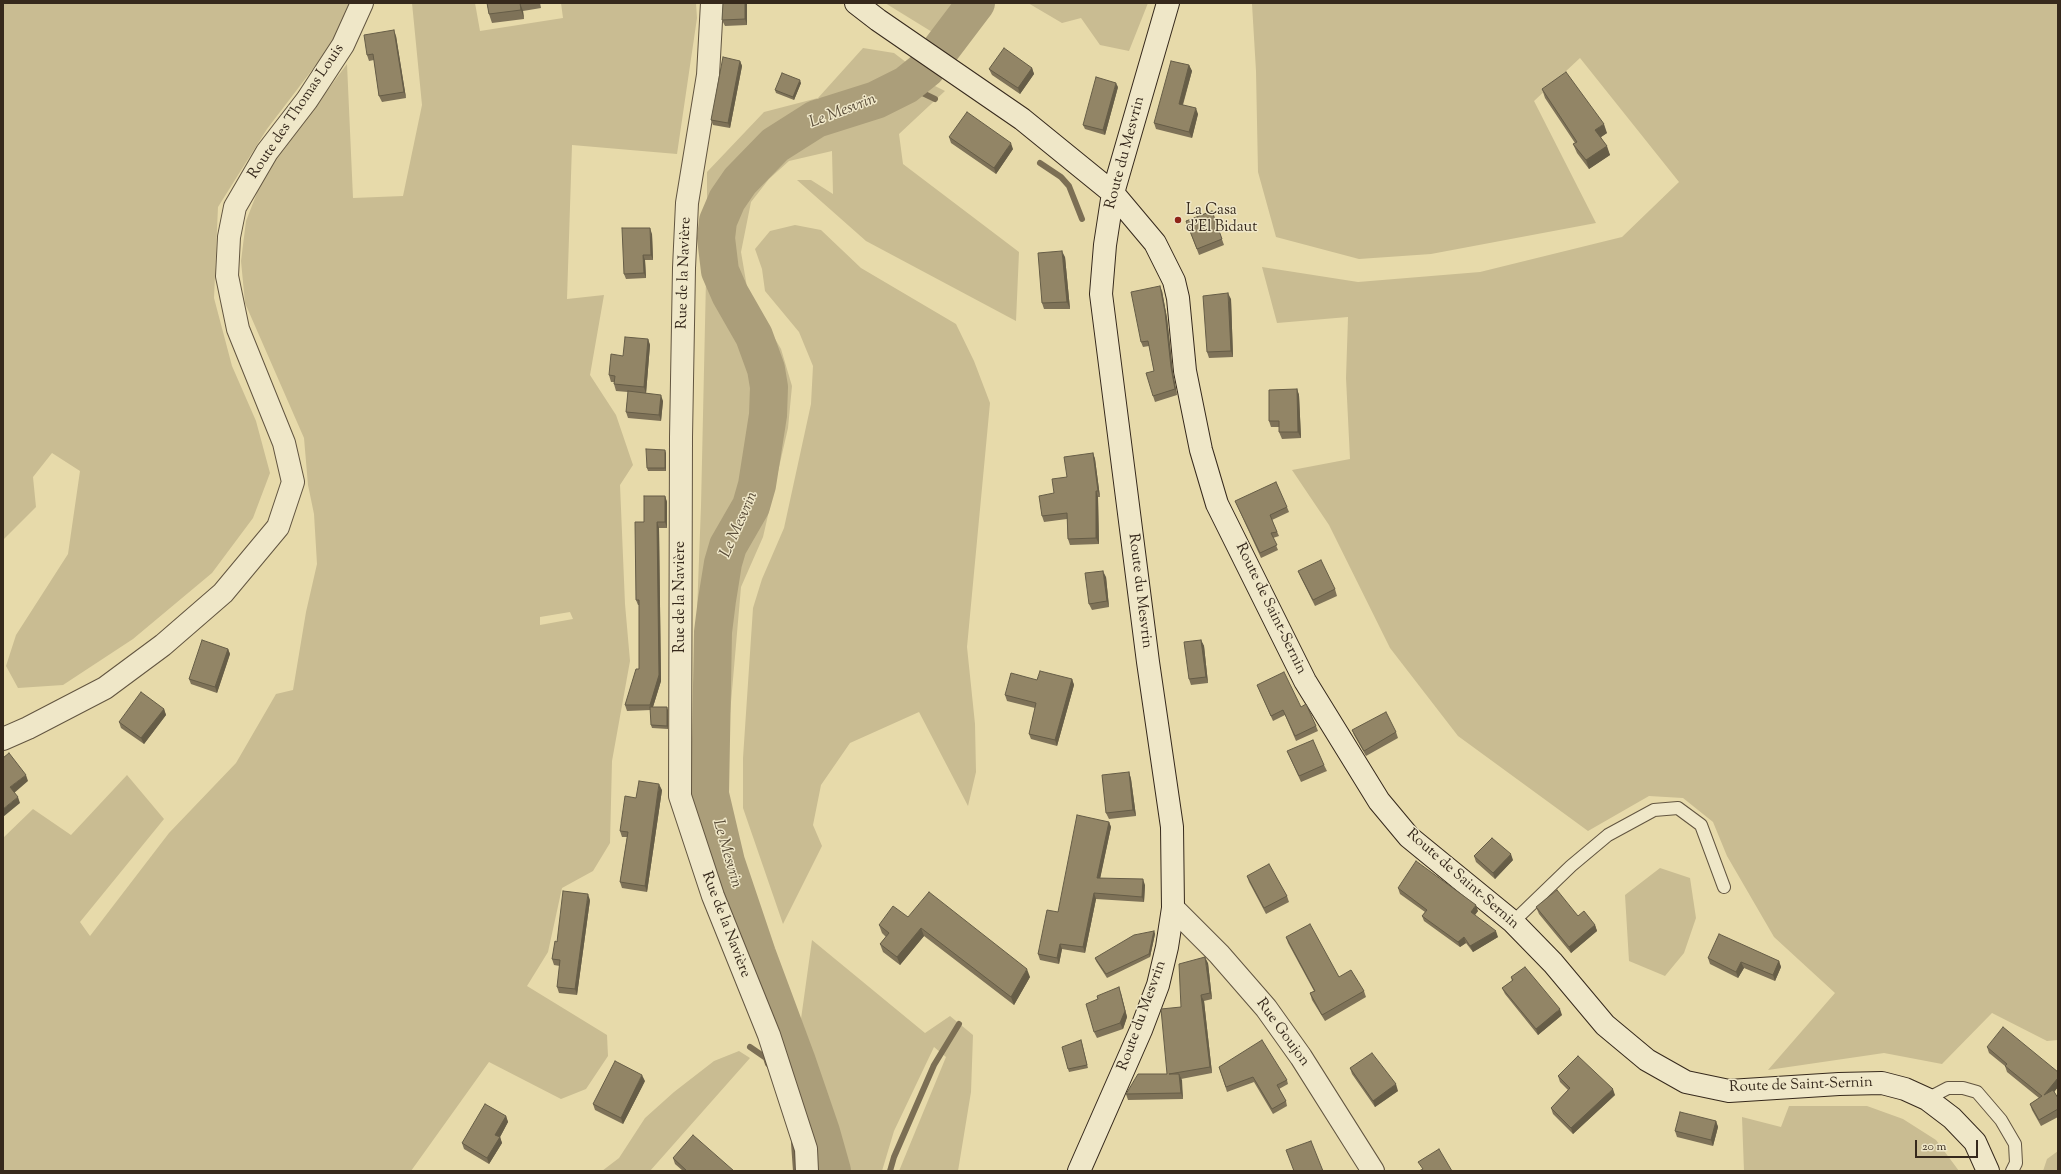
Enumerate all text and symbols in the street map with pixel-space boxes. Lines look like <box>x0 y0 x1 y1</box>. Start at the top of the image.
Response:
street label: Route des Thomas Louis <box>245 41 349 183</box>
water label: Le Mesvrin <box>807 90 879 134</box>
street label: Route du Mesvrin <box>1102 95 1150 211</box>
place label: La Casa d’El Bidaut <box>1186 202 1257 237</box>
marker: La Casa d’El Bidaut <box>1173 215 1183 225</box>
street label: Rue de la Navière <box>674 217 696 329</box>
water label: Le Mesvrin <box>717 489 763 561</box>
street label: Route du Mesvrin <box>1123 532 1155 650</box>
street label: Rue de la Navière <box>672 541 690 653</box>
street label: Route de Saint-Sernin <box>1230 541 1310 677</box>
water label: Le Mesvrin <box>707 818 745 890</box>
street label: Route de Saint-Sernin <box>1402 826 1522 934</box>
street label: Rue de la Navière <box>696 869 754 981</box>
street label: Route du Mesvrin <box>1115 959 1171 1073</box>
street label: Rue Goujon <box>1251 996 1313 1070</box>
street label: Route de Saint-Sernin <box>1729 1074 1873 1098</box>
scale bar <box>1917 1132 1980 1158</box>
text: 20 m <box>1922 1138 1946 1156</box>

